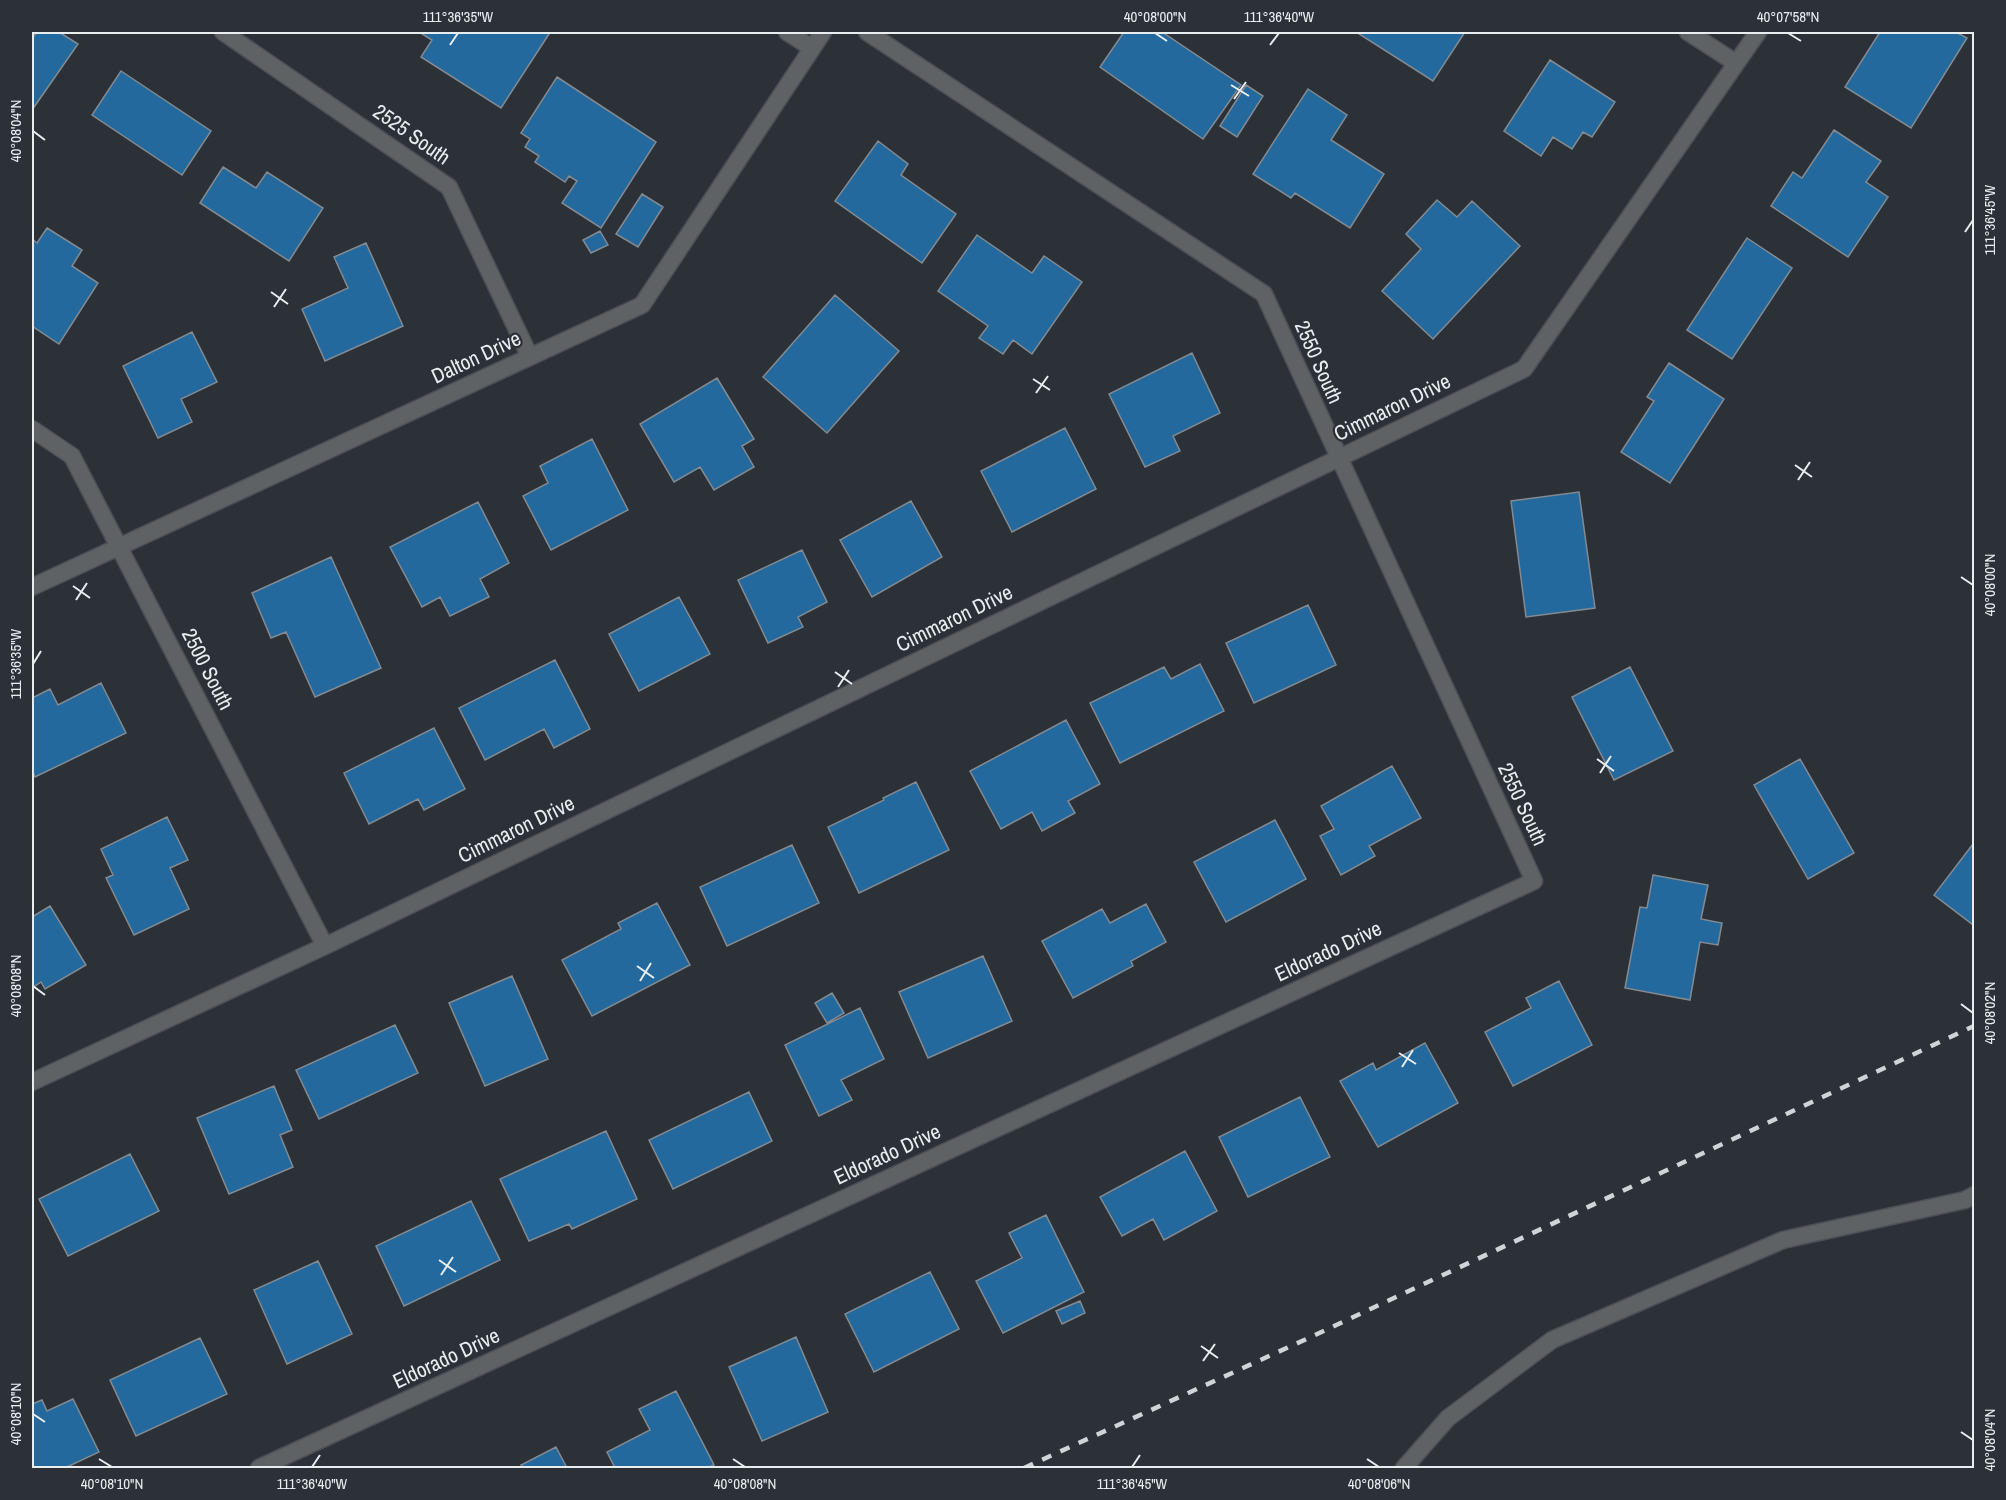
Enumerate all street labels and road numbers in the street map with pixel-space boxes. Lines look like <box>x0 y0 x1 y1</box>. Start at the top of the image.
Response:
street label: 2525 South <box>368 97 456 171</box>
street label: 2550 South <box>1288 316 1350 408</box>
street label: Dalton Drive <box>427 324 525 390</box>
street label: Cimmaron Drive <box>1329 366 1455 448</box>
street label: Cimmaron Drive <box>891 577 1017 659</box>
street label: 2500 South <box>175 623 241 715</box>
street label: 2550 South <box>1491 758 1555 850</box>
street label: Cimmaron Drive <box>453 788 579 870</box>
street label: Eldorado Drive <box>1270 914 1386 988</box>
street label: Eldorado Drive <box>829 1117 945 1191</box>
street label: Eldorado Drive <box>388 1321 504 1395</box>

